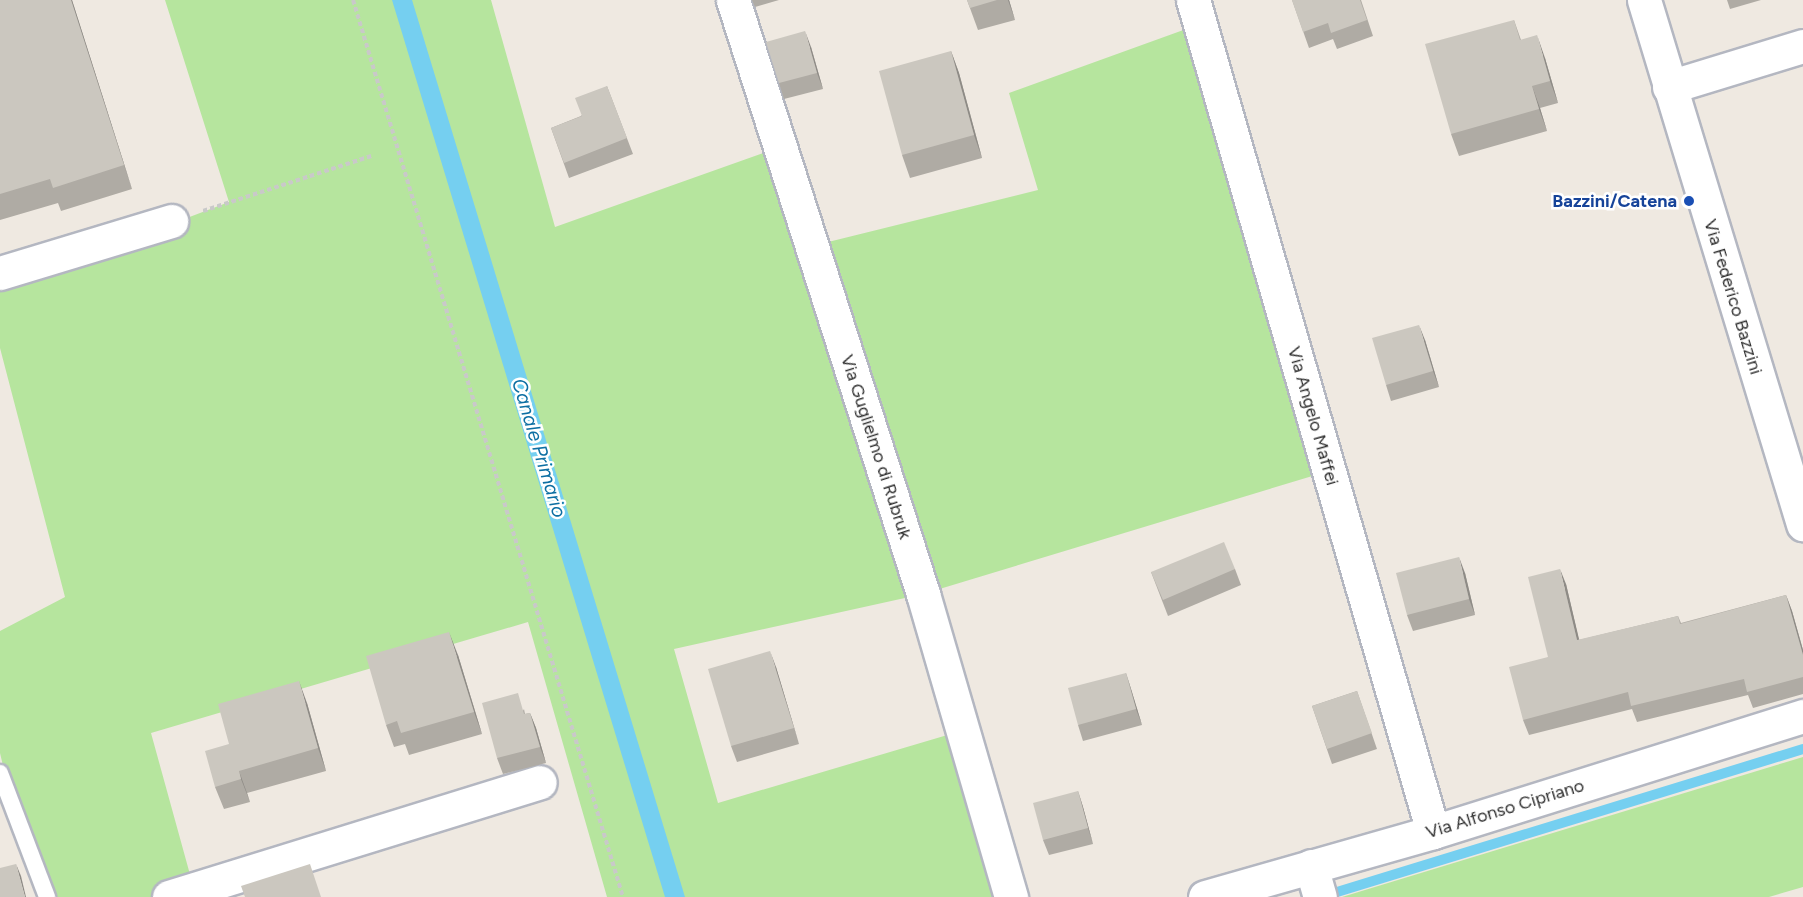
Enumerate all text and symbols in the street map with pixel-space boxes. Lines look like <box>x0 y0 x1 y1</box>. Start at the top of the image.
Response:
place label: Bazzini/Catena <box>1552 190 1677 212</box>
marker: Bazzini/Catena <box>1682 194 1696 208</box>
street label: Via Federico Bazzini <box>1699 217 1767 377</box>
street label: Via Angelo Maffei <box>1283 344 1343 488</box>
street label: Via Guglielmo di Rubruk <box>836 352 916 542</box>
water label: Canale Primario <box>506 376 572 520</box>
street label: Via Alfonso Cipriano <box>1423 775 1587 843</box>

